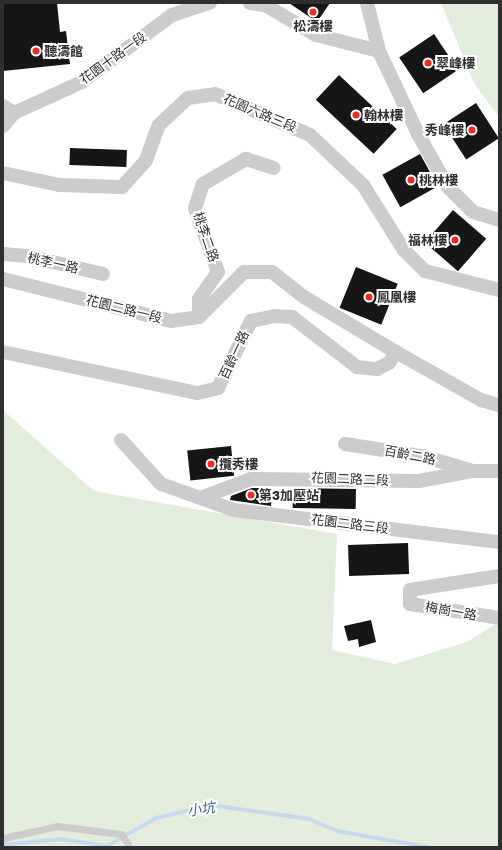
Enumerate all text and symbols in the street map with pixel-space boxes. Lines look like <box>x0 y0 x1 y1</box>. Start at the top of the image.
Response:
marker: 松濤樓 <box>308 7 318 17</box>
place label: 松濤樓 <box>294 18 332 34</box>
street label: 花園十路一段 <box>77 29 149 87</box>
place label: 聽濤館 <box>44 43 83 59</box>
marker: 聽濤館 <box>31 46 41 56</box>
place label: 翠峰樓 <box>436 55 475 71</box>
marker: 翠峰樓 <box>423 58 433 68</box>
street label: 花園六路三段 <box>221 91 299 135</box>
place label: 翰林樓 <box>364 107 403 123</box>
marker: 翰林樓 <box>351 110 361 120</box>
place label: 秀峰樓 <box>425 122 464 138</box>
marker: 秀峰樓 <box>467 125 477 135</box>
place label: 桃林樓 <box>419 172 458 188</box>
marker: 桃林樓 <box>406 175 416 185</box>
street label: 桃李二路 <box>190 210 222 264</box>
place label: 福林樓 <box>408 232 447 248</box>
marker: 福林樓 <box>450 235 460 245</box>
street label: 桃李一路 <box>26 250 80 276</box>
place label: 鳳凰樓 <box>377 289 416 305</box>
street label: 花園二路一段 <box>84 292 164 326</box>
marker: 鳳凰樓 <box>364 292 374 302</box>
street label: 百齡一路 <box>216 328 252 382</box>
street label: 百齡二路 <box>383 442 437 468</box>
place label: 攬秀樓 <box>219 456 258 472</box>
marker: 攬秀樓 <box>206 459 216 469</box>
street label: 花園二路二段 <box>311 470 389 488</box>
place label: 第3加壓站 <box>259 487 319 503</box>
marker: 第3加壓站 <box>246 490 256 500</box>
street label: 花園二路三段 <box>310 512 390 536</box>
street label: 梅崗一路 <box>424 599 478 623</box>
water label: 小坑 <box>186 799 216 819</box>

